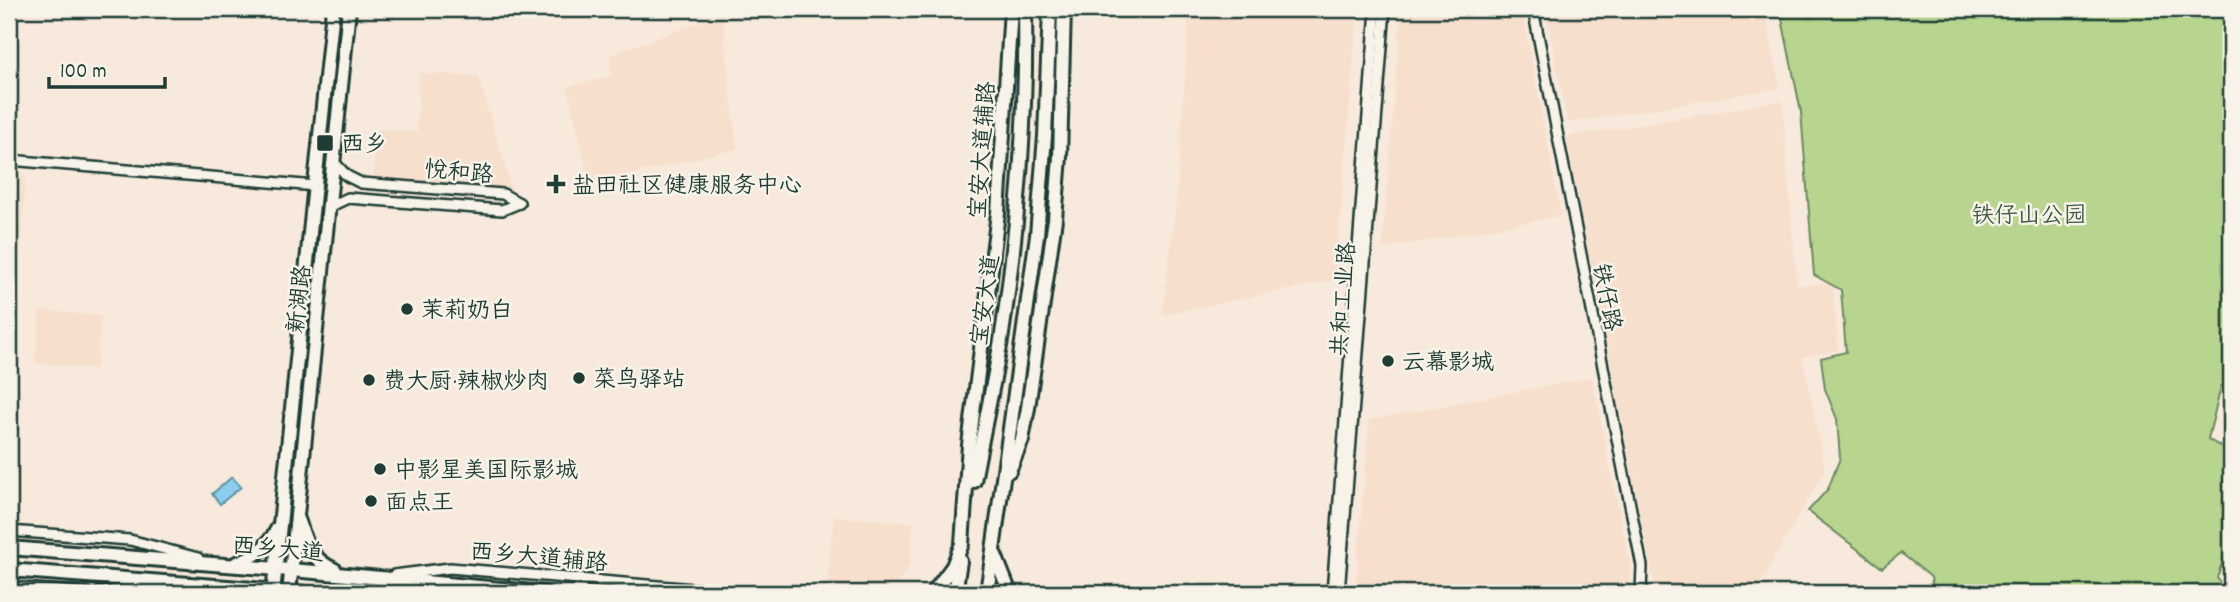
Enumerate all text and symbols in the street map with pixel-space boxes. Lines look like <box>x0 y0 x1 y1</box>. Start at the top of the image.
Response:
scale bar <box>49 46 164 90</box>
text: 100 m <box>60 58 107 88</box>
street label: 宝安大道辅路 <box>963 80 1006 220</box>
place label: 西乡 <box>341 130 387 163</box>
marker: 西乡 <box>315 133 335 153</box>
street label: 悦和路 <box>423 155 495 194</box>
place label: 盐田社区健康服务中心 <box>572 171 802 204</box>
marker: 盐田社区健康服务中心 <box>546 174 566 194</box>
park label: 铁仔山公园 <box>1972 201 2087 234</box>
street label: 共和工业路 <box>1325 241 1366 358</box>
street label: 宝安大道 <box>965 253 1010 348</box>
street label: 铁仔路 <box>1582 261 1627 335</box>
street label: 新湖路 <box>281 263 321 335</box>
place label: 茉莉奶白 <box>421 296 513 329</box>
marker: 茉莉奶白 <box>399 301 415 317</box>
place label: 云幕影城 <box>1402 348 1494 381</box>
marker: 云幕影城 <box>1380 353 1396 369</box>
place label: 菜鸟驿站 <box>593 365 685 398</box>
place label: 费大厨·辣椒炒肉 <box>383 367 549 400</box>
marker: 菜鸟驿站 <box>571 370 587 386</box>
marker: 费大厨·辣椒炒肉 <box>361 372 377 388</box>
place label: 中影星美国际影城 <box>394 456 578 489</box>
marker: 中影星美国际影城 <box>372 461 388 477</box>
place label: 面点王 <box>385 488 454 521</box>
marker: 面点王 <box>363 493 379 509</box>
street label: 西乡大道 <box>230 531 325 572</box>
street label: 西乡大道辅路 <box>469 537 609 582</box>

